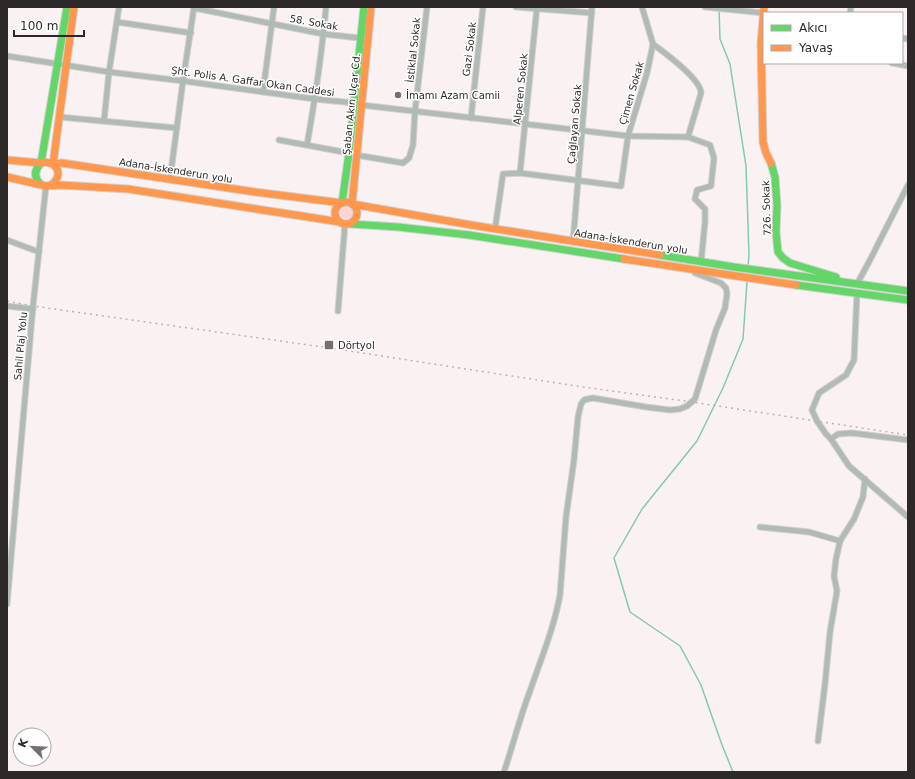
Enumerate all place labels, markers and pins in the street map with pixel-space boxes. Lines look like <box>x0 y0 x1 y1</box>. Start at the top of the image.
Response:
place label: İmamı Azam Camii <box>406 89 500 101</box>
marker: İmamı Azam Camii <box>393 90 403 100</box>
marker: Dörtyol <box>323 339 335 351</box>
place label: Dörtyol <box>338 340 375 351</box>

